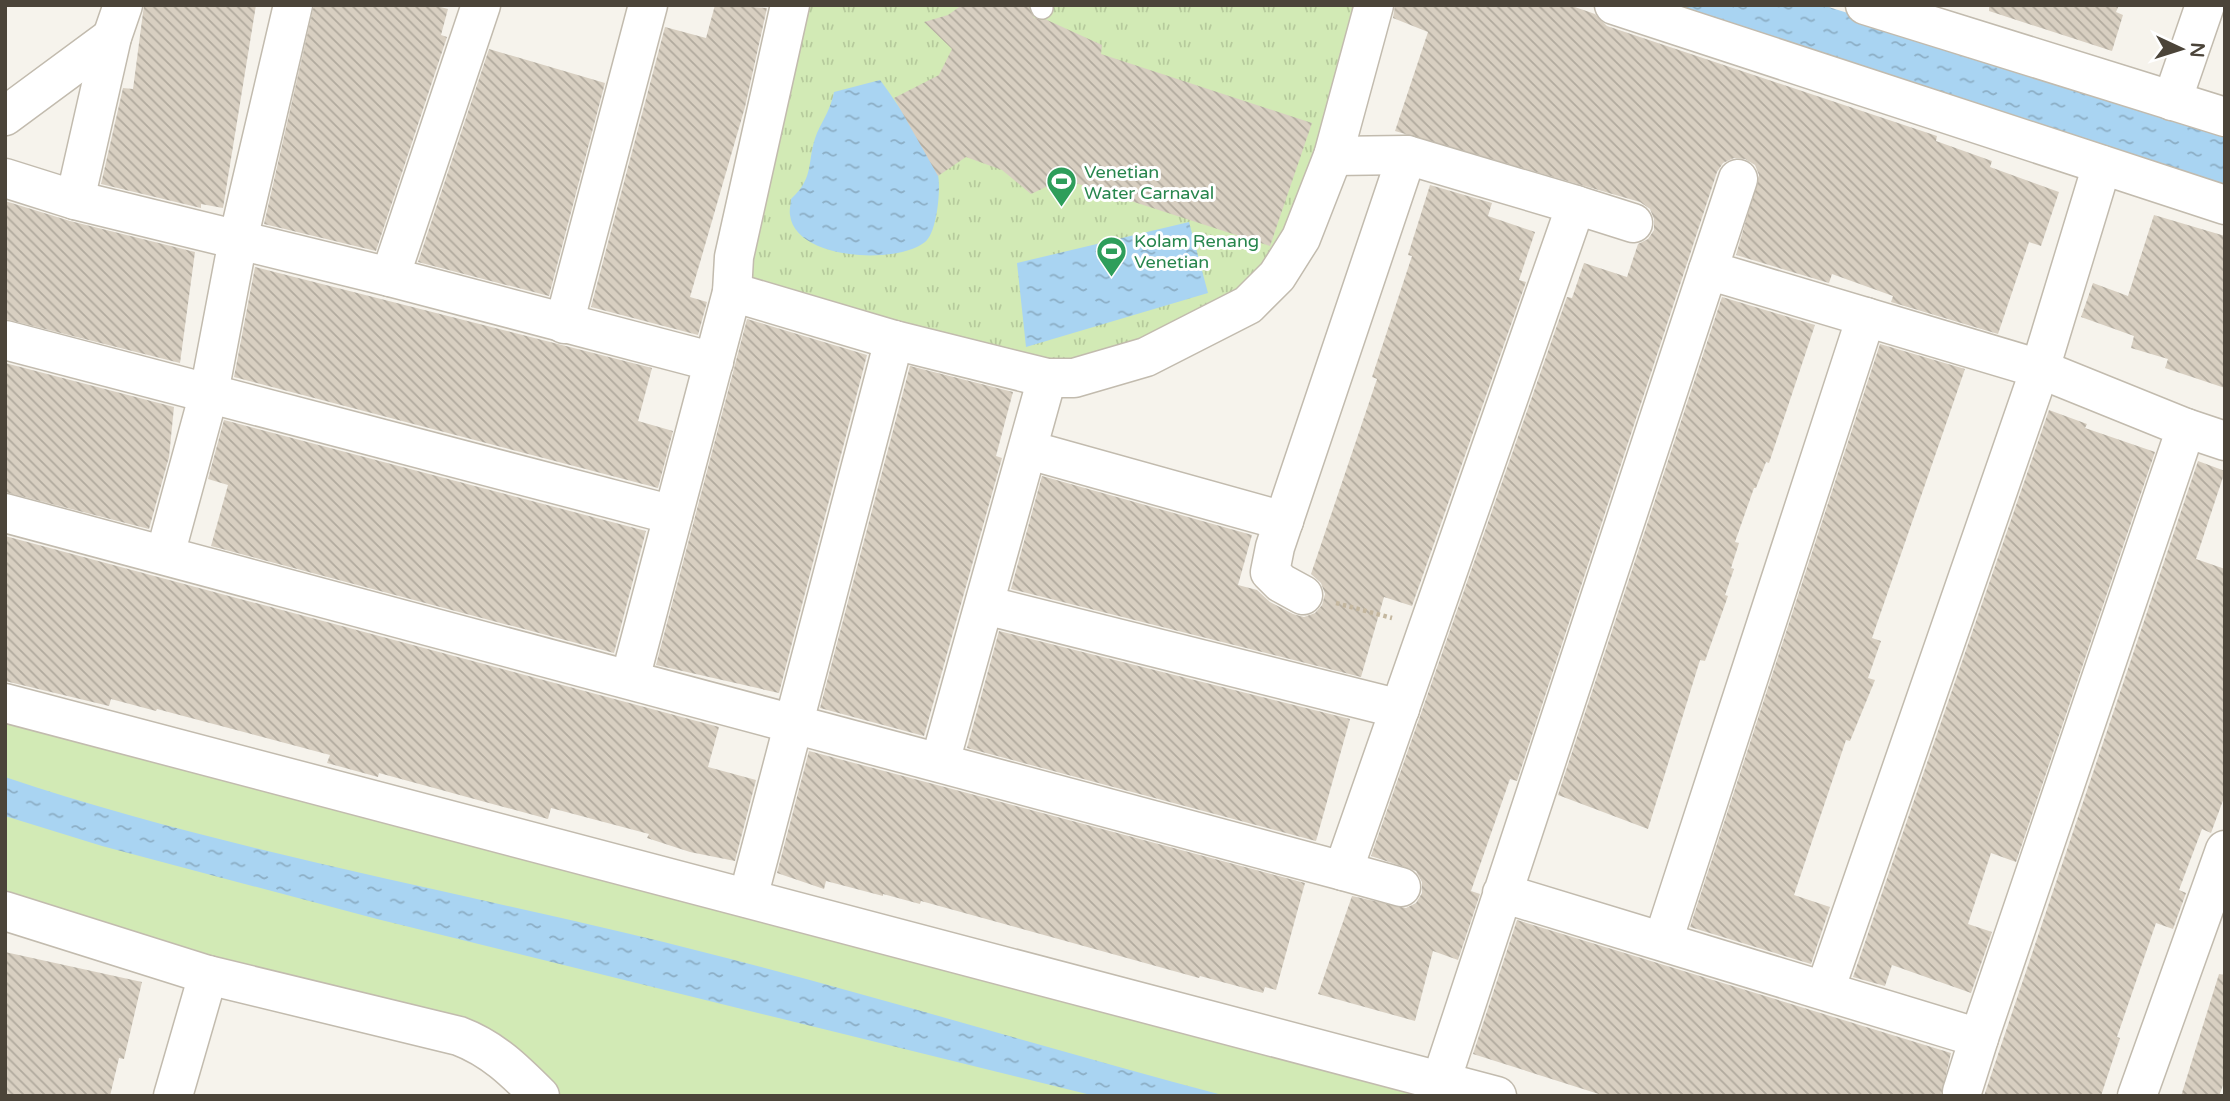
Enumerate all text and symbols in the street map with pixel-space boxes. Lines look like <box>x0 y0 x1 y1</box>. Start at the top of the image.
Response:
north arrow <box>2146 14 2216 84</box>
text: N <box>2185 42 2208 58</box>
place label: Venetian Water Carnaval <box>1084 161 1214 204</box>
sports icon: Venetian Water Carnaval <box>1044 165 1078 209</box>
place label: Kolam Renang Venetian <box>1134 230 1259 273</box>
sports icon: Kolam Renang Venetian <box>1094 234 1128 278</box>

